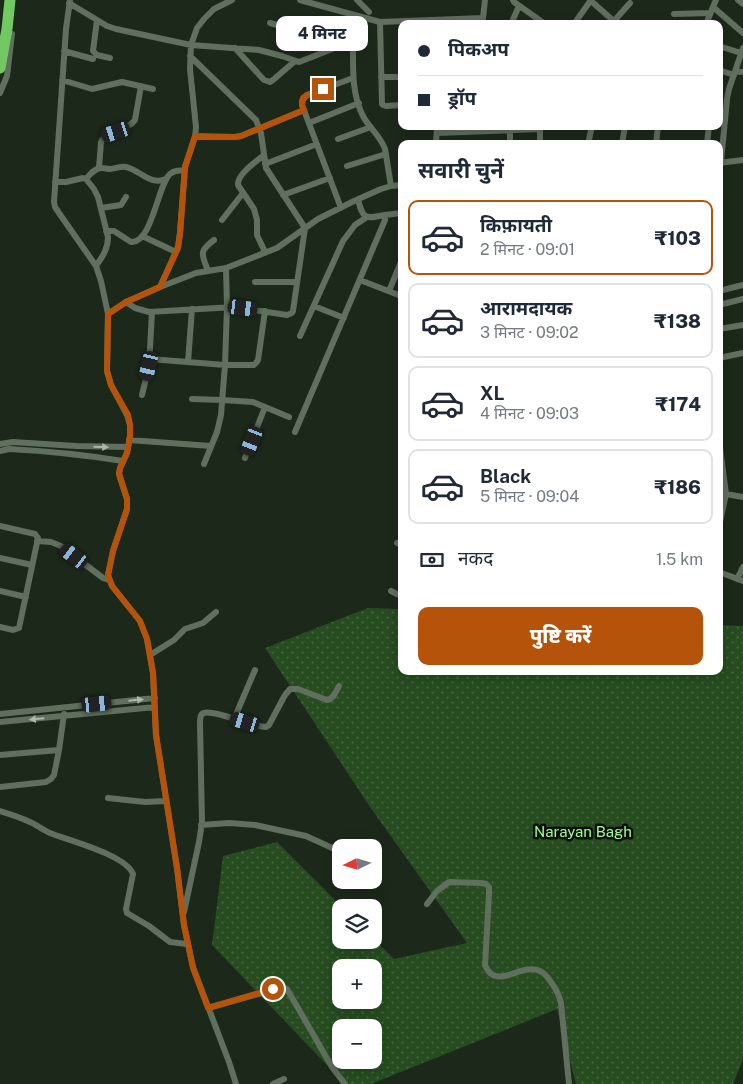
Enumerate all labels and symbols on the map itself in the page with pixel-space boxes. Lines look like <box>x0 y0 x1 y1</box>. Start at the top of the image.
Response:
callout: 4 मिनट <box>277 17 369 52</box>
route end <box>312 78 334 100</box>
car <box>99 120 132 144</box>
car <box>227 299 258 317</box>
car <box>138 350 159 382</box>
car <box>239 424 264 458</box>
one-way arrow <box>93 443 109 451</box>
car <box>57 541 90 571</box>
car <box>81 695 112 713</box>
one-way arrow <box>128 696 144 704</box>
car <box>228 710 261 734</box>
one-way arrow <box>28 715 44 723</box>
park label: Narayan Bagh <box>534 823 632 840</box>
north arrow <box>332 839 382 889</box>
route start <box>262 978 284 1000</box>

